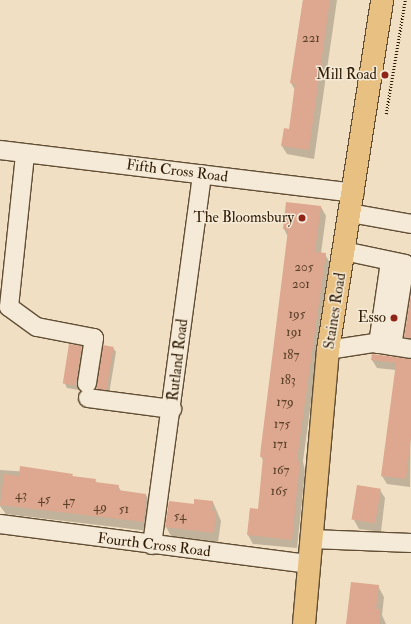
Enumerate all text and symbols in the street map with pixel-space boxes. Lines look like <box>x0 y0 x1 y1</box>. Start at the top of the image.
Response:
house number: 221 <box>302 30 320 46</box>
place label: Mill Road <box>316 66 377 84</box>
marker: Mill Road <box>380 70 390 80</box>
street label: Fifth Cross Road <box>125 156 229 186</box>
place label: The Bloomsbury <box>194 209 294 227</box>
marker: The Bloomsbury <box>297 213 307 223</box>
house number: 205 <box>295 259 313 275</box>
street label: Staines Road <box>320 272 350 350</box>
house number: 201 <box>292 276 310 292</box>
house number: 195 <box>289 306 305 322</box>
place label: Esso <box>358 309 386 327</box>
marker: Esso <box>389 313 399 323</box>
street label: Rutland Road <box>164 318 192 402</box>
house number: 191 <box>286 324 302 340</box>
house number: 187 <box>283 347 299 363</box>
house number: 183 <box>280 372 296 388</box>
house number: 179 <box>276 394 294 410</box>
house number: 175 <box>274 416 290 432</box>
house number: 171 <box>272 436 288 452</box>
house number: 167 <box>272 462 290 478</box>
house number: 165 <box>271 483 287 499</box>
house number: 43 <box>15 487 27 503</box>
house number: 45 <box>38 491 50 507</box>
house number: 47 <box>63 493 75 509</box>
house number: 49 <box>93 499 107 515</box>
house number: 51 <box>119 501 129 517</box>
house number: 54 <box>174 508 186 524</box>
street label: Fourth Cross Road <box>96 529 212 561</box>

